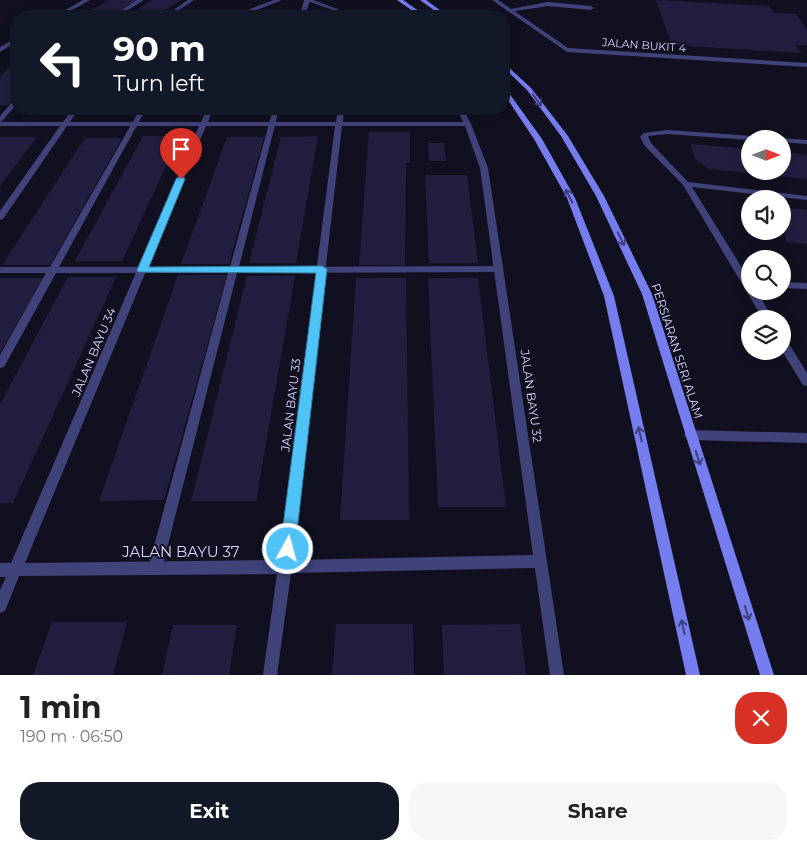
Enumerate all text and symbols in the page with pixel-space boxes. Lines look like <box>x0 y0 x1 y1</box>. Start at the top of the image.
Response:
text: 90 m <box>113 27 206 70</box>
icon: left <box>30 30 95 95</box>
street label: JALAN BUKIT 4 <box>601 35 687 55</box>
text: Turn left <box>113 70 205 97</box>
one-way arrow <box>532 93 542 107</box>
pin <box>160 128 202 179</box>
north arrow <box>741 130 791 180</box>
map controls <box>741 130 791 360</box>
icon: arrive <box>167 135 195 163</box>
one-way arrow <box>564 188 574 203</box>
button: sound <box>741 190 791 240</box>
one-way arrow <box>617 231 626 246</box>
button: search <box>741 250 791 300</box>
street label: PERSIARAN SERI ALAM <box>648 281 706 420</box>
street label: JALAN BAYU 34 <box>68 305 119 399</box>
button: layers <box>741 310 791 360</box>
street label: JALAN BAYU 32 <box>517 347 545 444</box>
street label: JALAN BAYU 33 <box>277 357 304 453</box>
one-way arrow <box>635 427 644 443</box>
one-way arrow <box>693 450 703 466</box>
position arrow <box>261 522 313 574</box>
street label: JALAN BAYU 37 <box>121 542 240 561</box>
one-way arrow <box>743 604 753 620</box>
one-way arrow <box>678 620 687 636</box>
text: 1 min <box>20 689 101 726</box>
button: close <box>735 692 787 744</box>
text: 190 m · 06:50 <box>20 727 123 746</box>
button: Exit <box>20 782 399 840</box>
button: Share <box>409 782 787 840</box>

